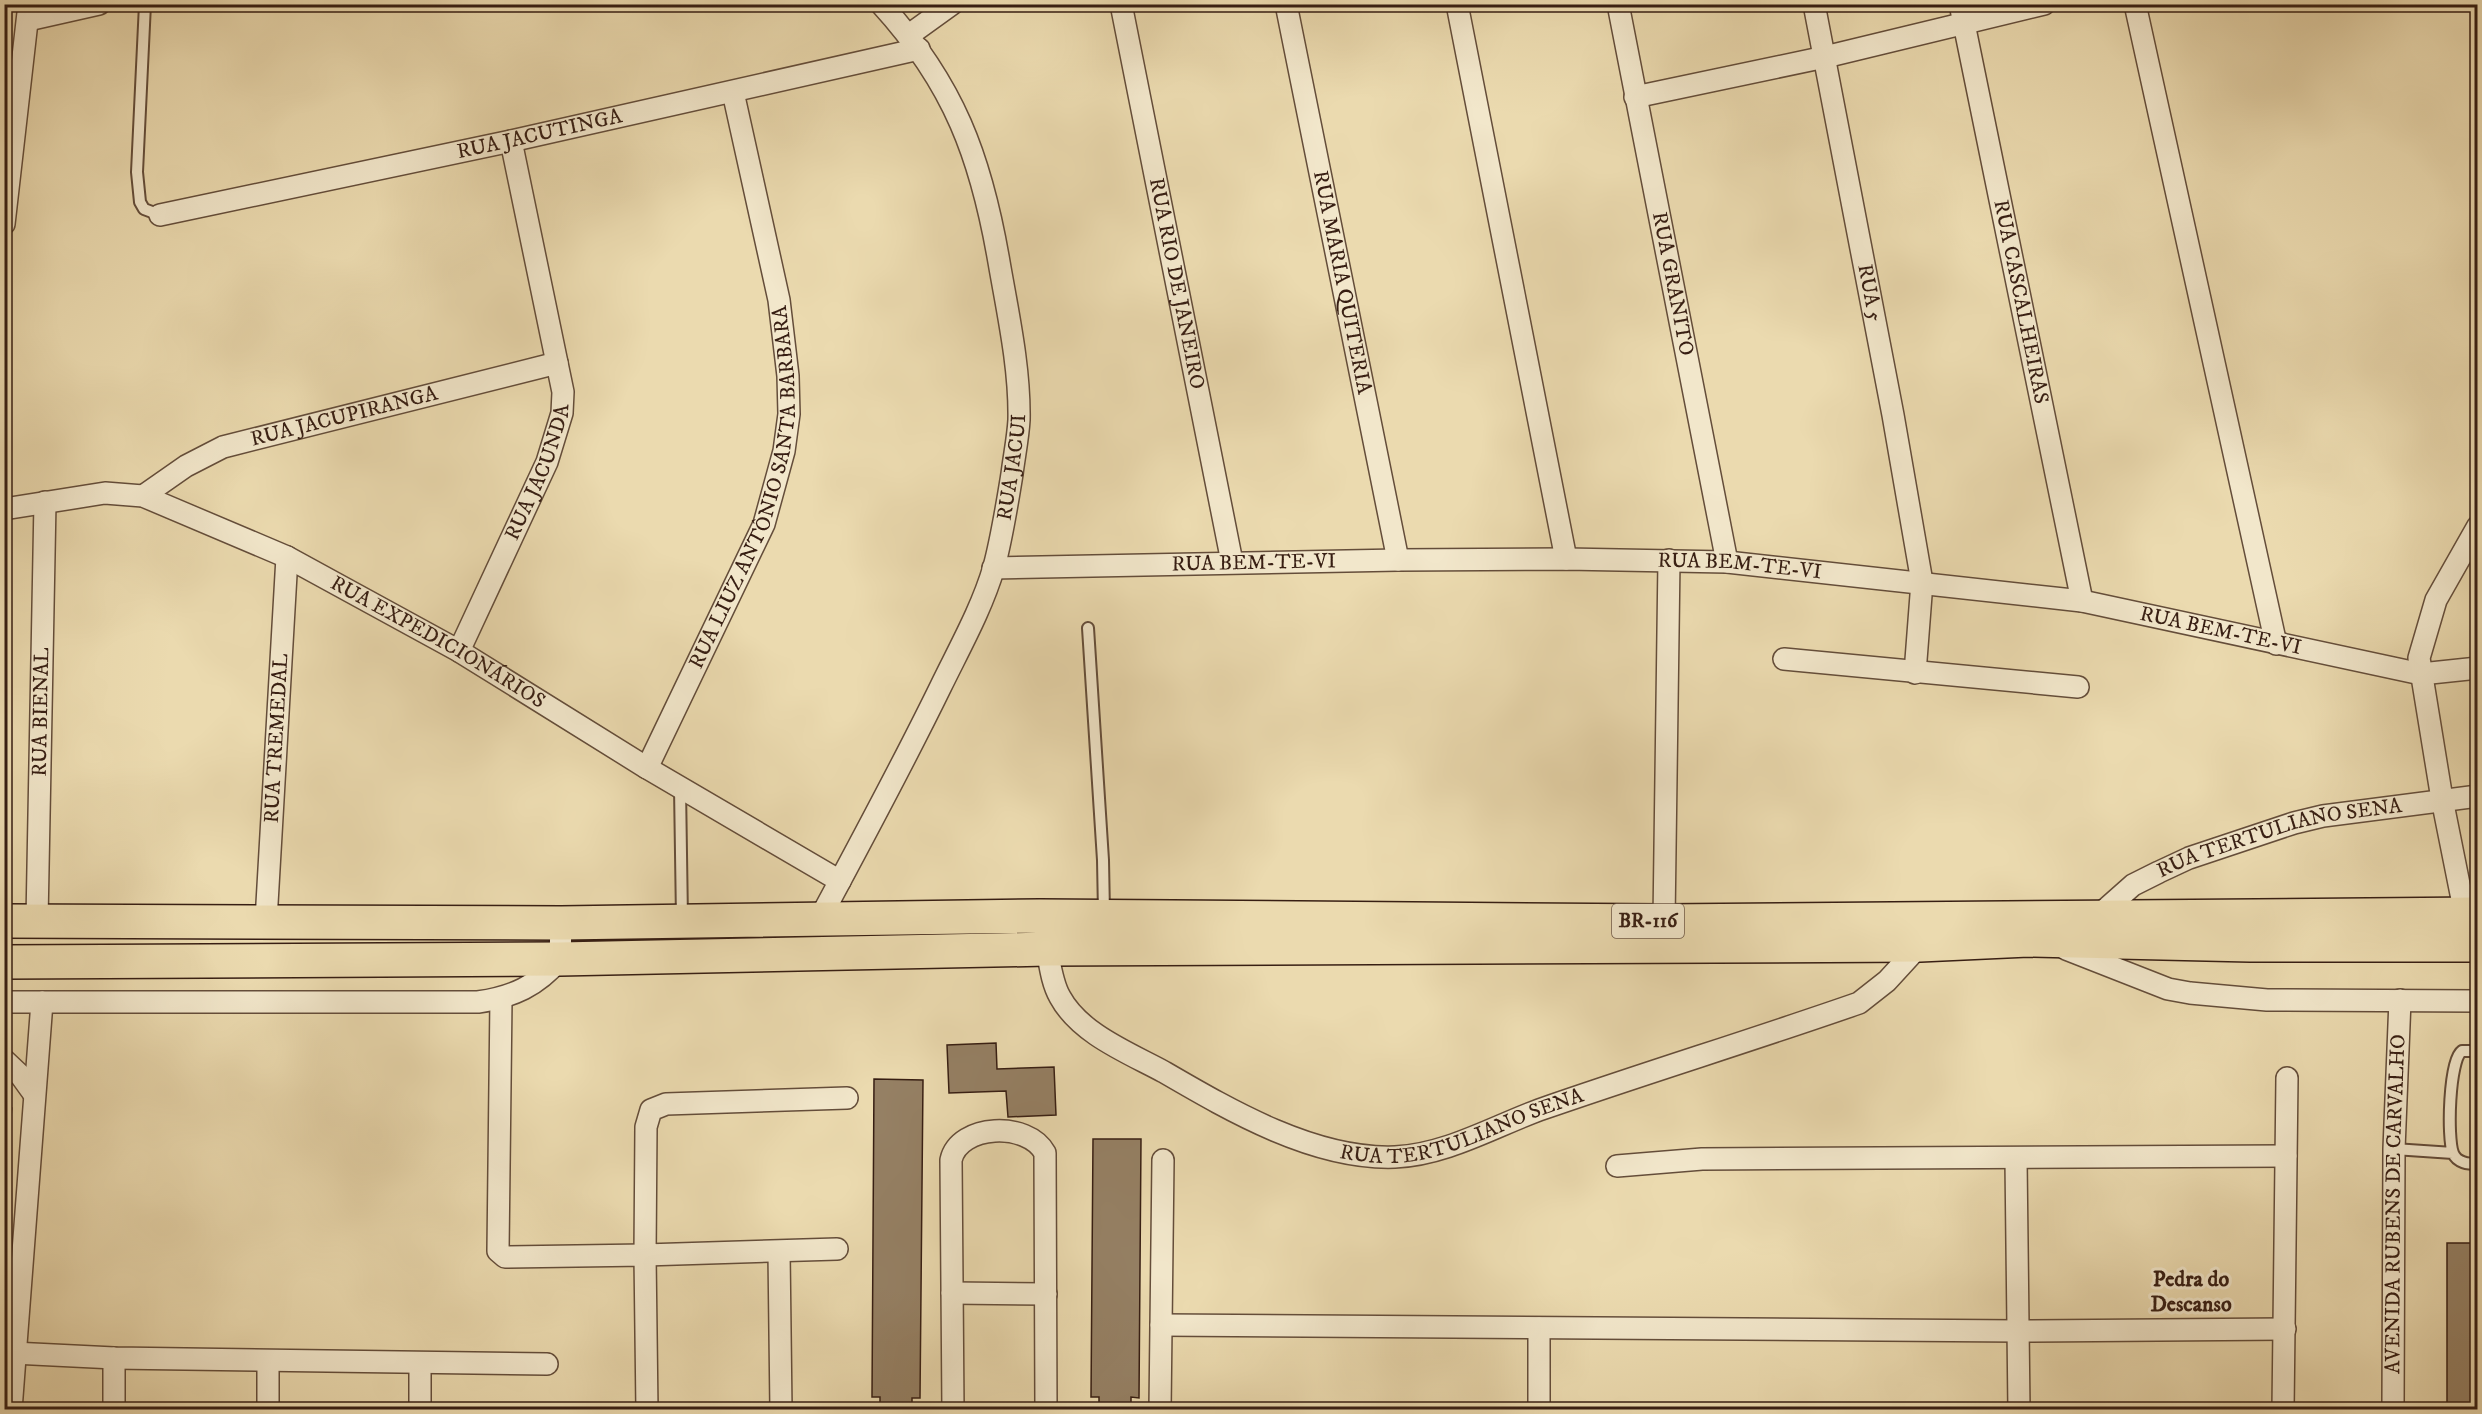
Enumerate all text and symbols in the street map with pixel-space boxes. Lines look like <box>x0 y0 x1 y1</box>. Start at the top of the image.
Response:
street label: RUA JACUTINGA <box>455 103 625 165</box>
street label: RUA MARIA QUITERIA <box>1307 168 1377 397</box>
street label: RUA RIO DE JANEIRO <box>1143 176 1210 391</box>
street label: RUA CASCALHEIRAS <box>1987 198 2054 406</box>
street label: RUA GRANITO <box>1646 210 1699 358</box>
street label: RUA 5 <box>1851 262 1888 323</box>
street label: RUA LIUZ ANTÔNIO SANTA BARBARA <box>683 303 802 673</box>
street label: RUA JACUPIRANGA <box>248 380 441 453</box>
street label: RUA JACUNDA <box>499 403 575 544</box>
street label: RUA JACUI <box>991 414 1032 522</box>
street label: RUA BEM-TE-VI <box>1171 548 1336 577</box>
street label: RUA BEM-TE-VI <box>1657 548 1823 585</box>
street label: RUA EXPEDICIONÁRIOS <box>326 570 550 714</box>
street label: RUA BEM-TE-VI <box>2137 601 2304 661</box>
street label: RUA BIENAL <box>27 647 55 777</box>
street label: RUA TREMEDAL <box>259 653 294 824</box>
street label: RUA TERTULIANO SENA <box>2153 793 2404 884</box>
road number: BR-116 <box>1612 904 1684 938</box>
street label: AVENIDA RUBENS DE CARVALHO <box>2380 1034 2412 1374</box>
street label: RUA TERTULIANO SENA <box>1338 1082 1587 1170</box>
district label: Pedra do Descanso <box>2150 1266 2232 1318</box>

